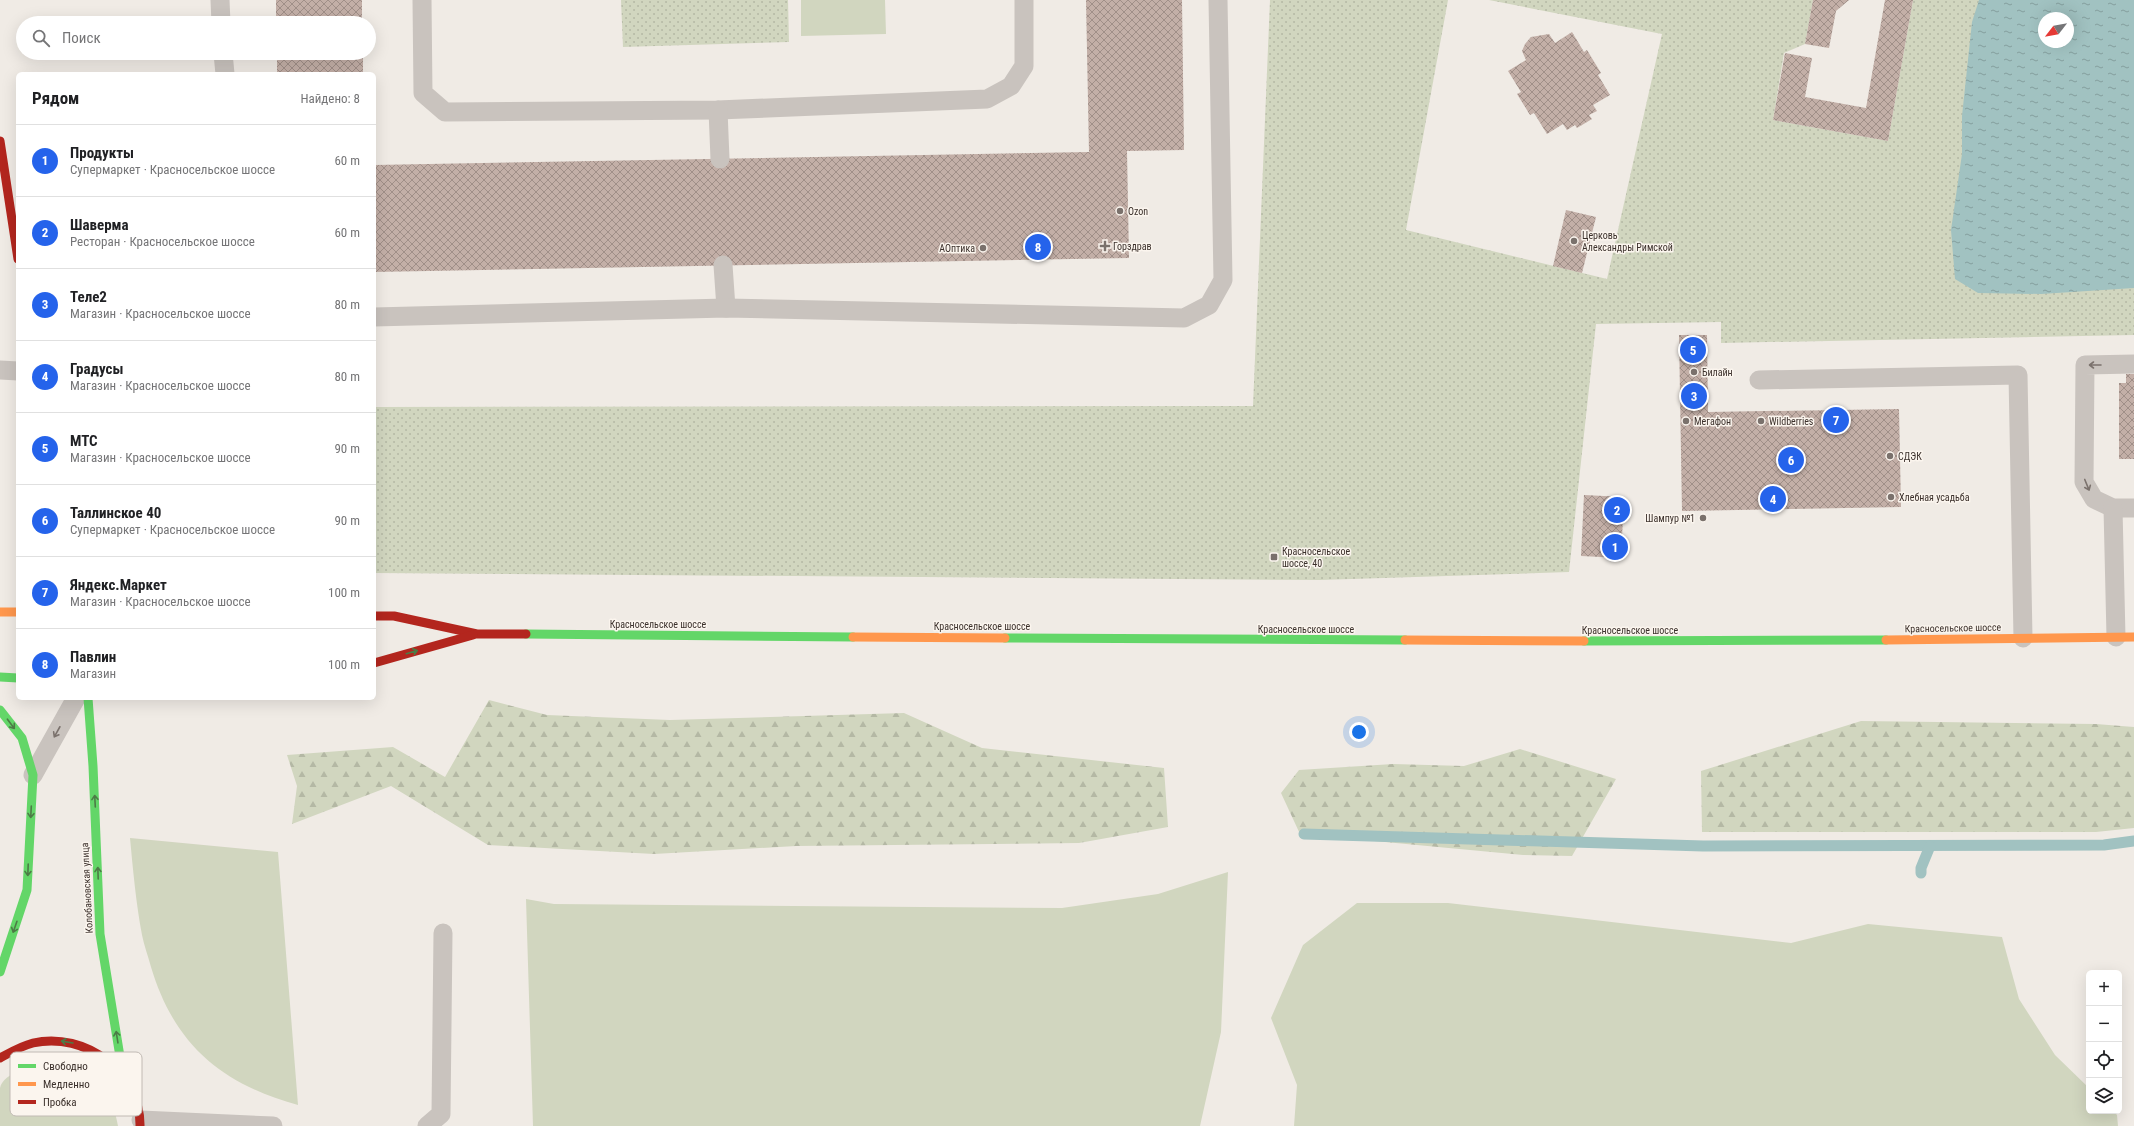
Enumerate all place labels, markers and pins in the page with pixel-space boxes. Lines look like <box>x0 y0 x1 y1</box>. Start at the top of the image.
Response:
marker: Ozon <box>1115 206 1125 216</box>
place label: Ozon <box>1128 206 1148 217</box>
place label: Церковь Александры Римской <box>1582 230 1673 253</box>
pin: 8 <box>1025 232 1051 262</box>
marker: Церковь Александры Римской <box>1569 236 1579 246</box>
marker: Горздрав <box>1100 241 1110 251</box>
place label: Горздрав <box>1113 241 1152 252</box>
place label: АОптика <box>939 243 975 254</box>
marker: АОптика <box>978 243 988 253</box>
pin: 5 <box>1680 335 1706 365</box>
marker: Билайн <box>1689 367 1699 377</box>
place label: Билайн <box>1702 367 1733 378</box>
pin: 3 <box>1681 381 1707 411</box>
pin: 7 <box>1823 405 1849 435</box>
marker: Мегафон <box>1681 416 1691 426</box>
place label: Мегафон <box>1694 416 1731 427</box>
marker: Wildberries <box>1756 416 1766 426</box>
place label: Wildberries <box>1769 416 1814 427</box>
pin: 6 <box>1778 445 1804 475</box>
marker: СДЭК <box>1885 451 1895 461</box>
place label: СДЭК <box>1898 451 1922 462</box>
pin: 4 <box>1760 484 1786 514</box>
marker: Хлебная усадьба <box>1886 492 1896 502</box>
place label: Хлебная усадьба <box>1899 492 1970 503</box>
pin: 2 <box>1604 495 1630 525</box>
place label: Шампур №1 <box>1645 513 1695 524</box>
marker: Шампур №1 <box>1698 513 1708 523</box>
pin: 1 <box>1602 532 1628 562</box>
place label: Красносельское шоссе, 40 <box>1282 546 1350 569</box>
marker: Красносельское шоссе, 40 <box>1269 552 1279 562</box>

